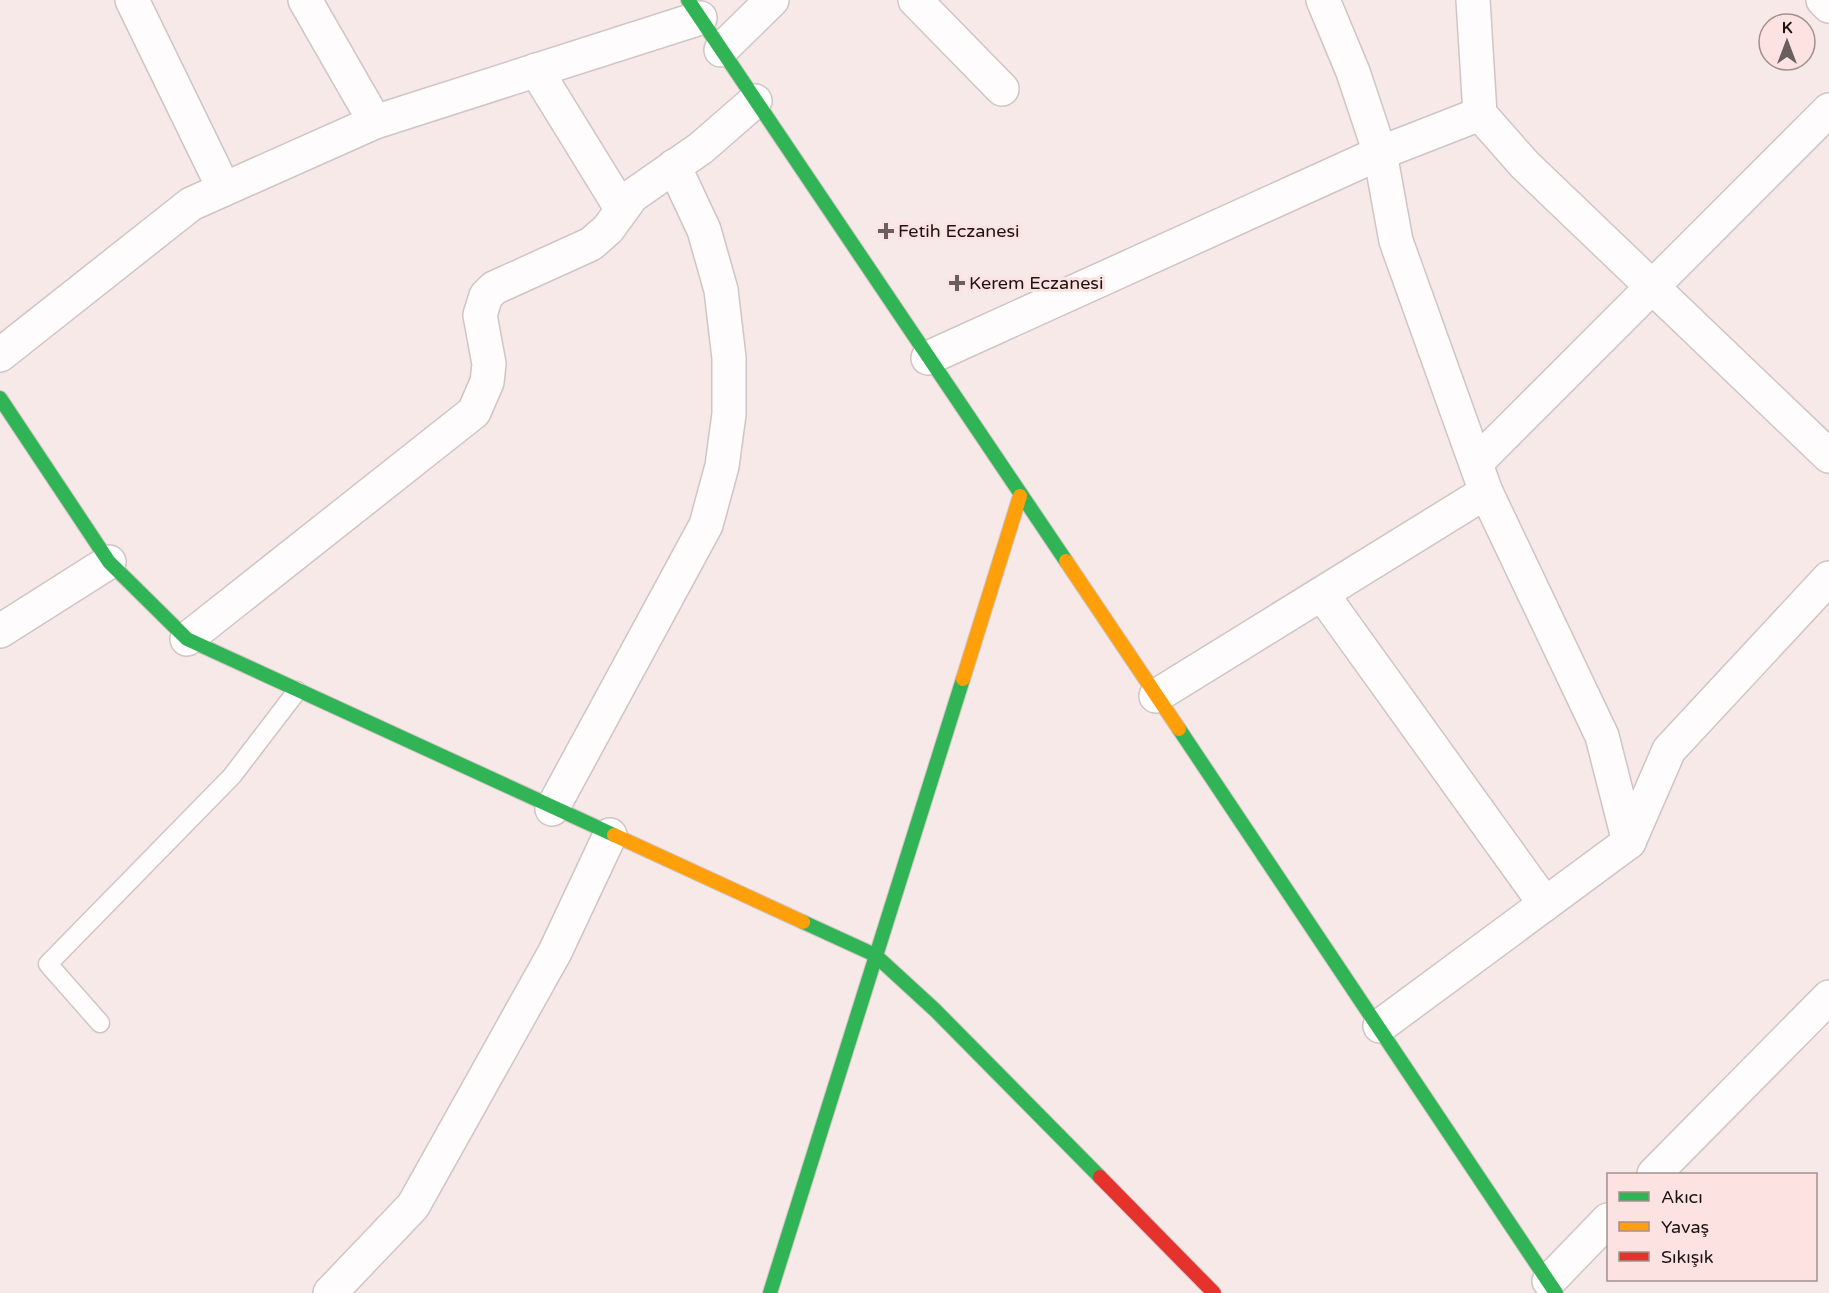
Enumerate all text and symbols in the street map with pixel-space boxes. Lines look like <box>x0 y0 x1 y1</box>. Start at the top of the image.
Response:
north arrow <box>1757 12 1817 72</box>
text: K <box>1782 18 1793 38</box>
place label: Fetih Eczanesi <box>898 220 1020 242</box>
marker: Fetih Eczanesi <box>879 224 893 238</box>
place label: Kerem Eczanesi <box>969 272 1103 294</box>
marker: Kerem Eczanesi <box>950 276 964 290</box>
legend <box>1607 1173 1817 1281</box>
text: Akıcı <box>1661 1186 1703 1208</box>
text: Yavaş <box>1661 1216 1709 1238</box>
text: Sıkışık <box>1661 1246 1714 1268</box>

